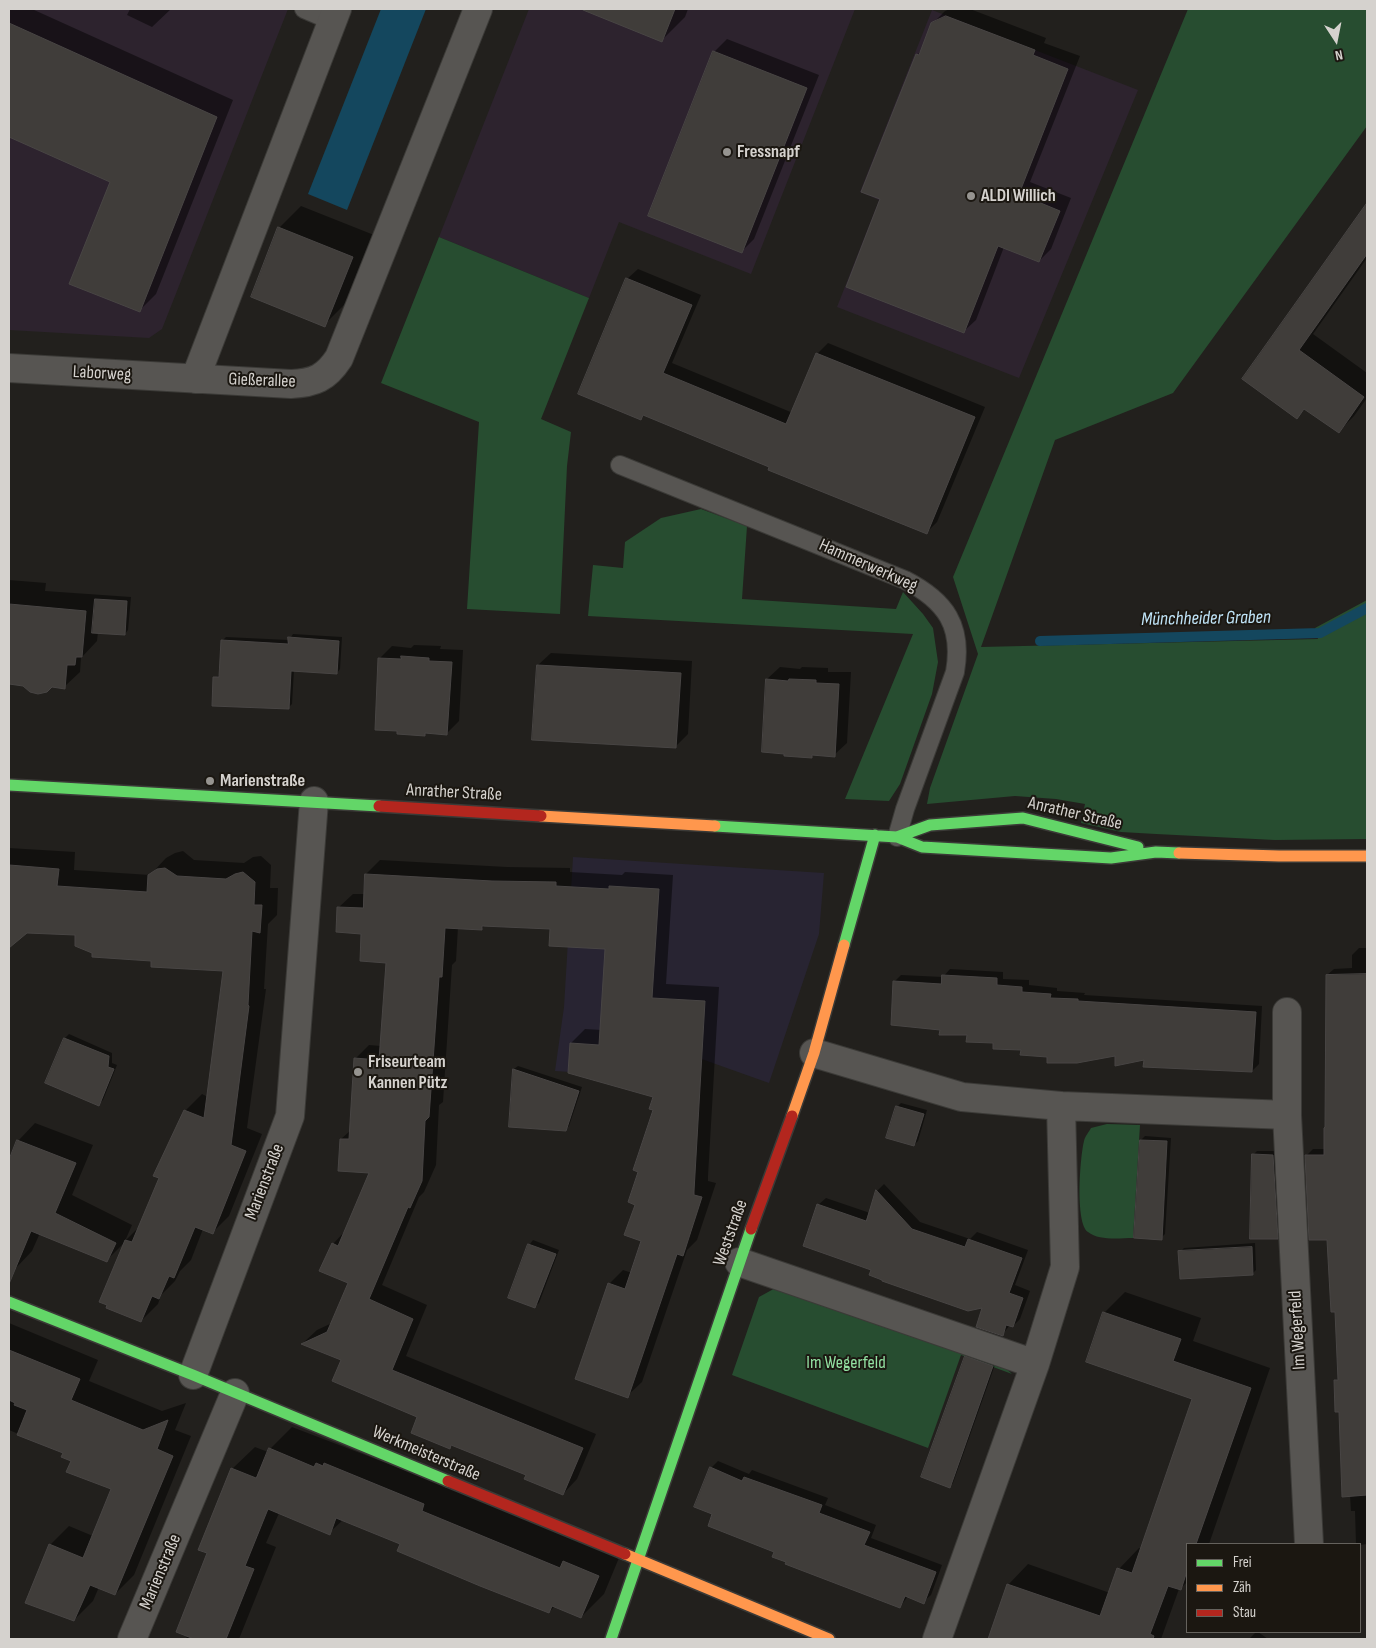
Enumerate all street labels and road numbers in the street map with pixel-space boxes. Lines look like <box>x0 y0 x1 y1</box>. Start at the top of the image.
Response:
street label: Laborweg <box>72 362 132 386</box>
street label: Gießerallee <box>228 369 296 393</box>
street label: Hammerwerkweg <box>815 535 921 597</box>
street label: Anrather Straße <box>406 780 502 806</box>
street label: Anrather Straße <box>1026 793 1124 835</box>
street label: Marienstraße <box>241 1141 289 1223</box>
street label: Weststraße <box>709 1197 753 1269</box>
street label: Im Wegerfeld <box>1285 1290 1311 1370</box>
street label: Werkmeisterstraße <box>369 1422 483 1486</box>
street label: Marienstraße <box>136 1531 186 1613</box>

